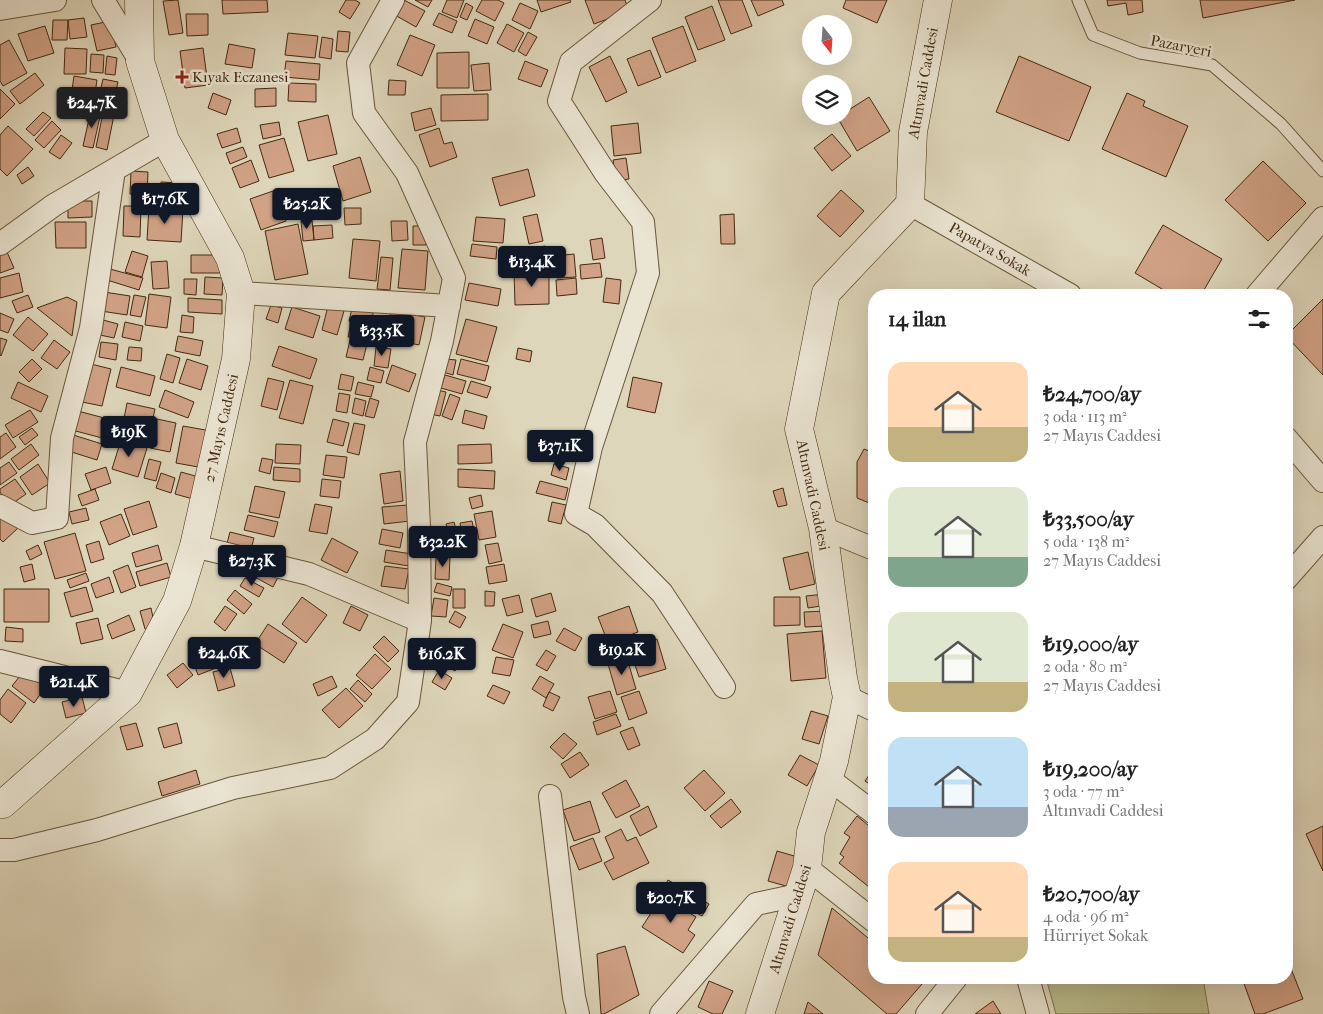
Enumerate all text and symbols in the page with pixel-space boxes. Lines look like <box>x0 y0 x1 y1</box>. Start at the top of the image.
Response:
north arrow <box>802 15 852 65</box>
map controls <box>802 15 852 125</box>
street label: Altınvadi Caddesi <box>904 25 942 141</box>
street label: Pazaryeri <box>1149 31 1214 61</box>
place label: Kıyak Eczanesi <box>192 68 289 86</box>
marker: Kıyak Eczanesi <box>176 71 188 83</box>
button: layers <box>802 75 852 125</box>
pin: ₺24.7K <box>51 86 133 129</box>
text: ₺24.7K <box>68 93 116 112</box>
pin: ₺17.6K <box>124 182 206 225</box>
pin: ₺25.2K <box>266 188 348 230</box>
text: ₺17.6K <box>142 189 188 208</box>
text: ₺25.2K <box>283 194 331 213</box>
street label: Papatya Sokak <box>946 218 1034 280</box>
pin: ₺13.4K <box>491 246 573 288</box>
text: ₺13.4K <box>509 252 555 271</box>
icon: filters <box>1245 305 1273 333</box>
text: 14 ilan <box>888 307 946 331</box>
pin: ₺33.5K <box>341 314 423 357</box>
text: ₺33.5K <box>360 321 404 340</box>
street label: 27 Mayıs Caddesi <box>200 372 242 484</box>
icon: home <box>928 382 988 442</box>
text: ₺24,700/ay <box>1043 382 1141 406</box>
text: 3 oda · 113 m² <box>1043 407 1127 426</box>
pin: ₺19K <box>99 416 159 458</box>
text: ₺19K <box>112 422 146 441</box>
text: 27 Mayıs Caddesi <box>1043 426 1161 445</box>
pin: ₺37.1K <box>519 430 601 472</box>
text: ₺37.1K <box>538 436 582 455</box>
street label: Altınvadi Caddesi <box>792 437 834 553</box>
icon: home <box>928 507 988 567</box>
text: ₺33,500/ay <box>1043 507 1134 531</box>
pin: ₺32.2K <box>402 526 484 568</box>
text: ₺32.2K <box>420 532 466 551</box>
text: 5 oda · 138 m² <box>1043 532 1129 551</box>
pin: ₺27.3K <box>211 544 293 587</box>
text: ₺27.3K <box>229 551 275 570</box>
text: 27 Mayıs Caddesi <box>1043 551 1161 570</box>
icon: home <box>928 632 988 692</box>
text: ₺19,000/ay <box>1043 632 1138 656</box>
pin: ₺19.2K <box>581 634 663 676</box>
pin: ₺24.6K <box>183 636 265 679</box>
pin: ₺16.2K <box>401 638 483 680</box>
text: ₺19.2K <box>599 640 645 659</box>
text: ₺24.6K <box>199 643 249 662</box>
text: ₺16.2K <box>419 644 465 663</box>
text: 2 oda · 80 m² <box>1043 657 1127 676</box>
pin: ₺21.4K <box>33 666 115 708</box>
text: ₺21.4K <box>50 672 98 691</box>
text: 27 Mayıs Caddesi <box>1043 676 1161 695</box>
icon: home <box>928 757 988 817</box>
text: ₺19,200/ay <box>1043 757 1138 781</box>
text: 3 oda · 77 m² <box>1043 782 1124 801</box>
text: Altınvadi Caddesi <box>1043 801 1163 820</box>
street label: Altınvadi Caddesi <box>765 862 815 977</box>
pin: ₺20.7K <box>630 882 712 924</box>
icon: home <box>928 882 988 942</box>
text: ₺20,700/ay <box>1043 882 1140 906</box>
text: ₺20.7K <box>647 888 695 907</box>
text: 4 oda · 96 m² <box>1043 907 1129 926</box>
text: Hürriyet Sokak <box>1043 926 1148 945</box>

